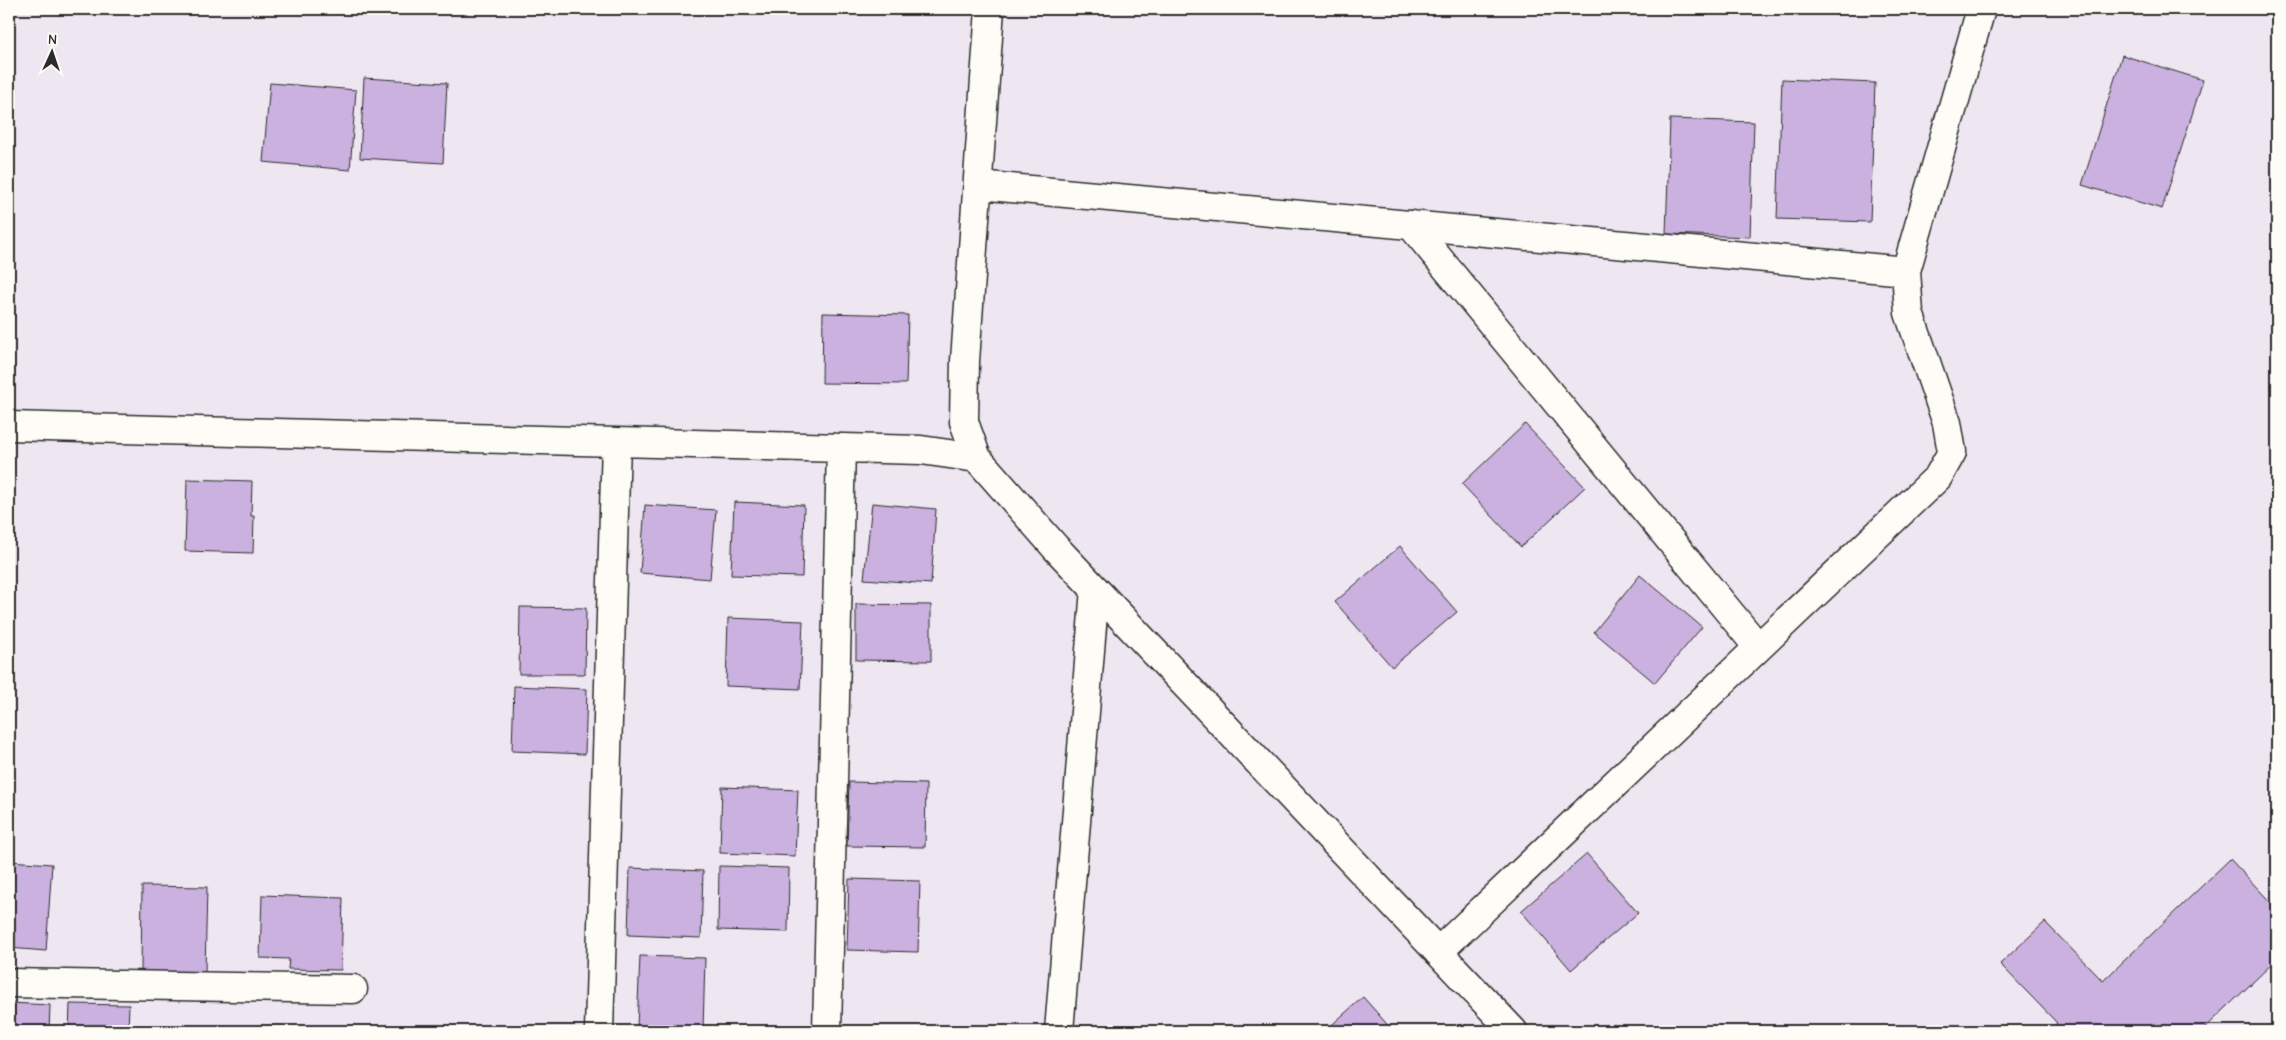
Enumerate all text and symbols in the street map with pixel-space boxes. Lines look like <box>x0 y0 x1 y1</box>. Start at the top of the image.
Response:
north arrow <box>28 28 78 78</box>
text: N <box>48 31 58 48</box>

